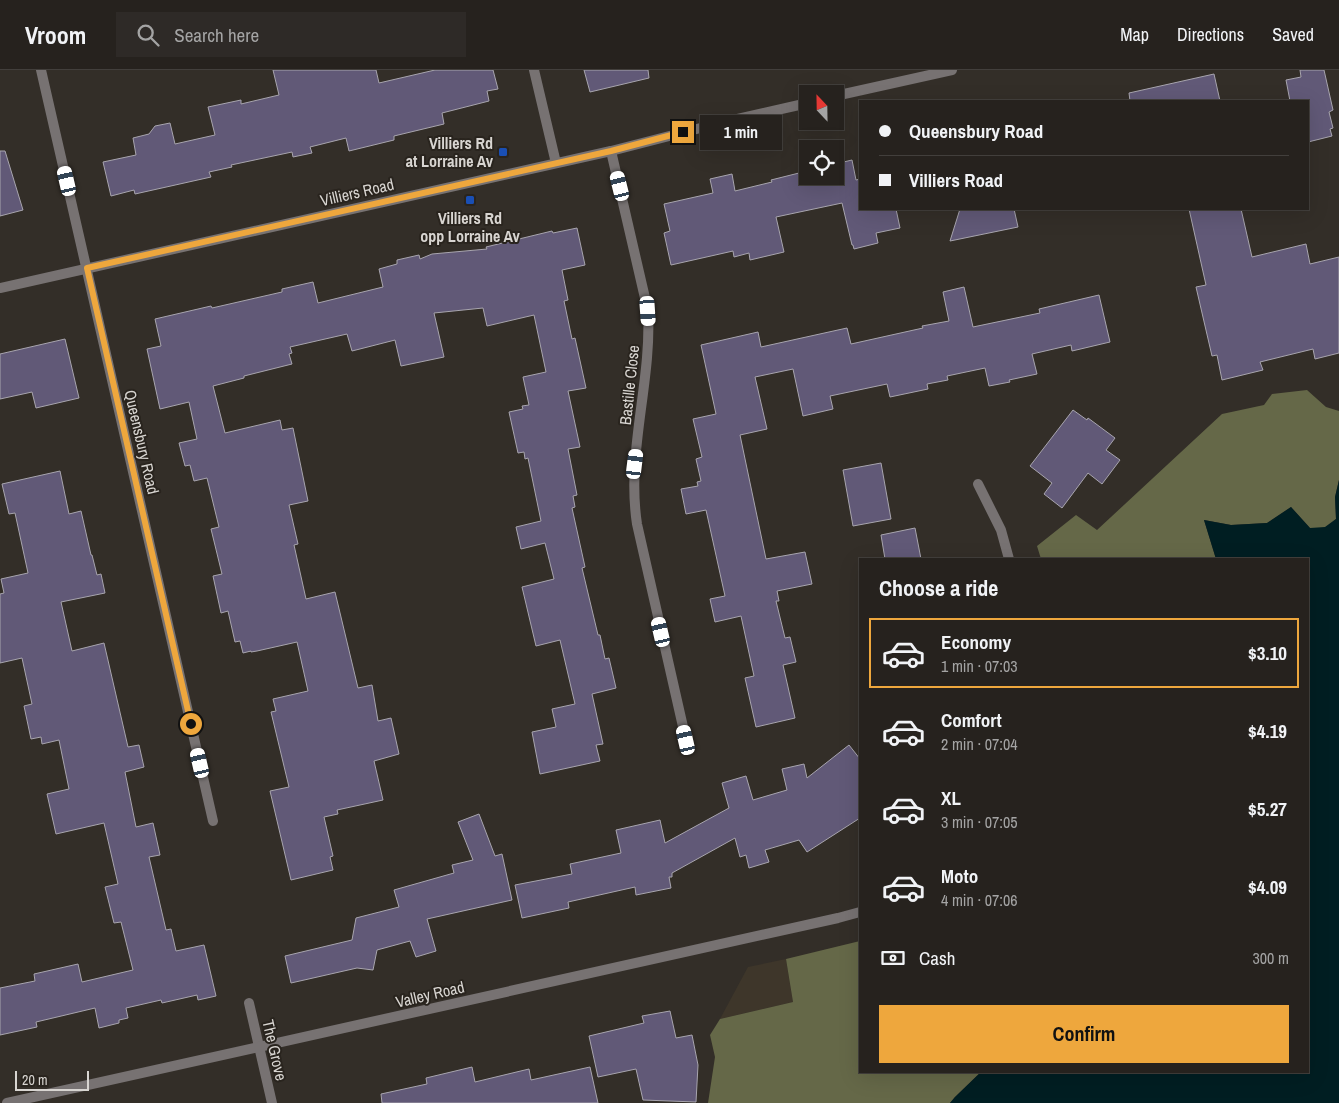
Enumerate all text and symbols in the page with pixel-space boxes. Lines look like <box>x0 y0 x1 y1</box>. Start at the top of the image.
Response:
search box <box>116 12 466 57</box>
text: Vroom <box>25 19 86 51</box>
icon: search <box>134 21 162 49</box>
text: Search here <box>174 22 259 48</box>
text: Map <box>1120 22 1149 47</box>
text: Directions <box>1177 22 1244 47</box>
text: Saved <box>1272 22 1314 47</box>
north arrow <box>799 85 844 130</box>
map controls <box>799 85 844 185</box>
callout: 1 min <box>700 114 783 150</box>
text: Queensbury Road <box>909 118 1043 144</box>
route end <box>672 121 694 143</box>
text: 1 min <box>724 121 758 143</box>
place label: Villiers Rd at Lorraine Av <box>406 132 494 172</box>
button: locate <box>799 140 844 185</box>
marker: Villiers Rd at Lorraine Av <box>497 146 509 158</box>
car <box>56 165 77 197</box>
text: Villiers Road <box>909 167 1003 193</box>
car <box>609 170 630 202</box>
street label: Villiers Road <box>318 173 396 211</box>
marker: Villiers Rd opp Lorraine Av <box>464 194 476 206</box>
place label: Villiers Rd opp Lorraine Av <box>420 207 521 247</box>
car <box>639 296 656 326</box>
street label: Bastille Close <box>614 344 644 426</box>
street label: Queensbury Road <box>119 388 165 496</box>
car <box>625 448 644 480</box>
text: Choose a ride <box>879 573 998 603</box>
car <box>650 616 671 648</box>
text: Economy <box>941 629 1011 655</box>
icon: car <box>881 631 926 676</box>
text: $3.10 <box>1248 640 1287 666</box>
text: 1 min · 07:03 <box>941 655 1018 677</box>
text: Comfort <box>941 707 1002 733</box>
icon: car <box>881 709 926 754</box>
route start <box>180 713 202 735</box>
text: $4.19 <box>1248 718 1287 744</box>
car <box>675 724 696 756</box>
text: 2 min · 07:04 <box>941 733 1018 755</box>
car <box>189 747 210 779</box>
text: XL <box>941 785 961 811</box>
icon: car <box>881 787 926 832</box>
text: $5.27 <box>1248 796 1287 822</box>
text: 3 min · 07:05 <box>941 811 1018 833</box>
text: Moto <box>941 863 978 889</box>
icon: car <box>881 865 926 910</box>
text: $4.09 <box>1248 874 1287 900</box>
text: 4 min · 07:06 <box>941 889 1018 911</box>
icon: cash <box>879 944 907 972</box>
text: Cash <box>919 945 955 971</box>
text: 300 m <box>1253 947 1289 969</box>
street label: Valley Road <box>394 975 466 1013</box>
button: Confirm <box>879 1005 1289 1063</box>
street label: The Grove <box>257 1017 293 1083</box>
scale bar <box>15 1068 89 1091</box>
text: 20 m <box>22 1071 48 1089</box>

